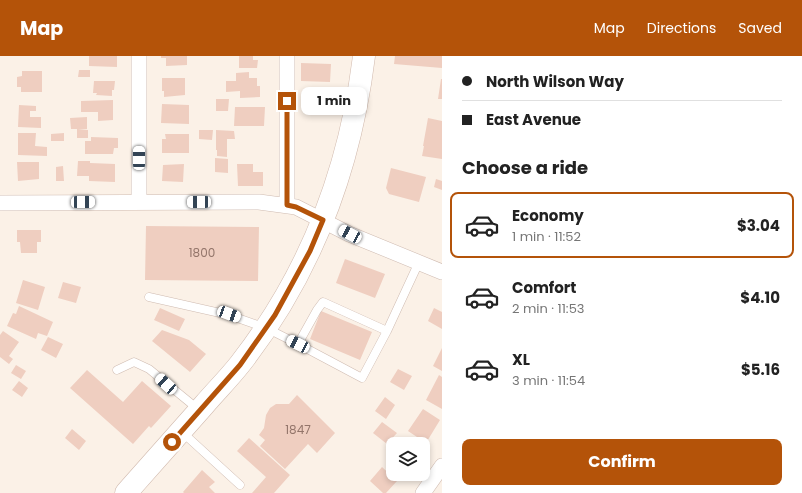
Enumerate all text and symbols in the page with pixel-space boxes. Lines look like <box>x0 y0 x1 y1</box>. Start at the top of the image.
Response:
text: Map <box>20 15 63 42</box>
text: Map <box>594 18 625 38</box>
text: Directions <box>647 18 716 38</box>
text: Saved <box>738 18 782 38</box>
text: North Wilson Way <box>486 71 624 92</box>
callout: 1 min <box>301 87 367 115</box>
text: 1 min <box>317 91 351 110</box>
route end <box>278 92 296 110</box>
text: East Avenue <box>486 109 581 130</box>
car <box>133 146 145 170</box>
text: Choose a ride <box>462 155 588 180</box>
car <box>71 196 95 208</box>
car <box>187 196 211 208</box>
text: Economy <box>512 205 584 226</box>
icon: car <box>464 207 500 243</box>
text: $3.04 <box>737 215 780 236</box>
car <box>337 223 363 245</box>
text: 1 min · 11:52 <box>512 227 581 246</box>
house number: 1800 <box>189 244 215 261</box>
text: Comfort <box>512 277 576 298</box>
icon: car <box>464 279 500 315</box>
text: $4.10 <box>740 287 780 308</box>
text: 2 min · 11:53 <box>512 299 584 318</box>
car <box>216 304 242 324</box>
car <box>285 333 311 355</box>
text: XL <box>512 349 530 370</box>
icon: car <box>464 351 500 387</box>
text: $5.16 <box>741 359 780 380</box>
text: 3 min · 11:54 <box>512 371 585 390</box>
car <box>153 372 179 396</box>
house number: 1847 <box>285 421 311 438</box>
route start <box>163 433 181 451</box>
map controls <box>386 437 430 481</box>
button: layers <box>386 437 430 481</box>
button: Confirm <box>462 439 782 485</box>

